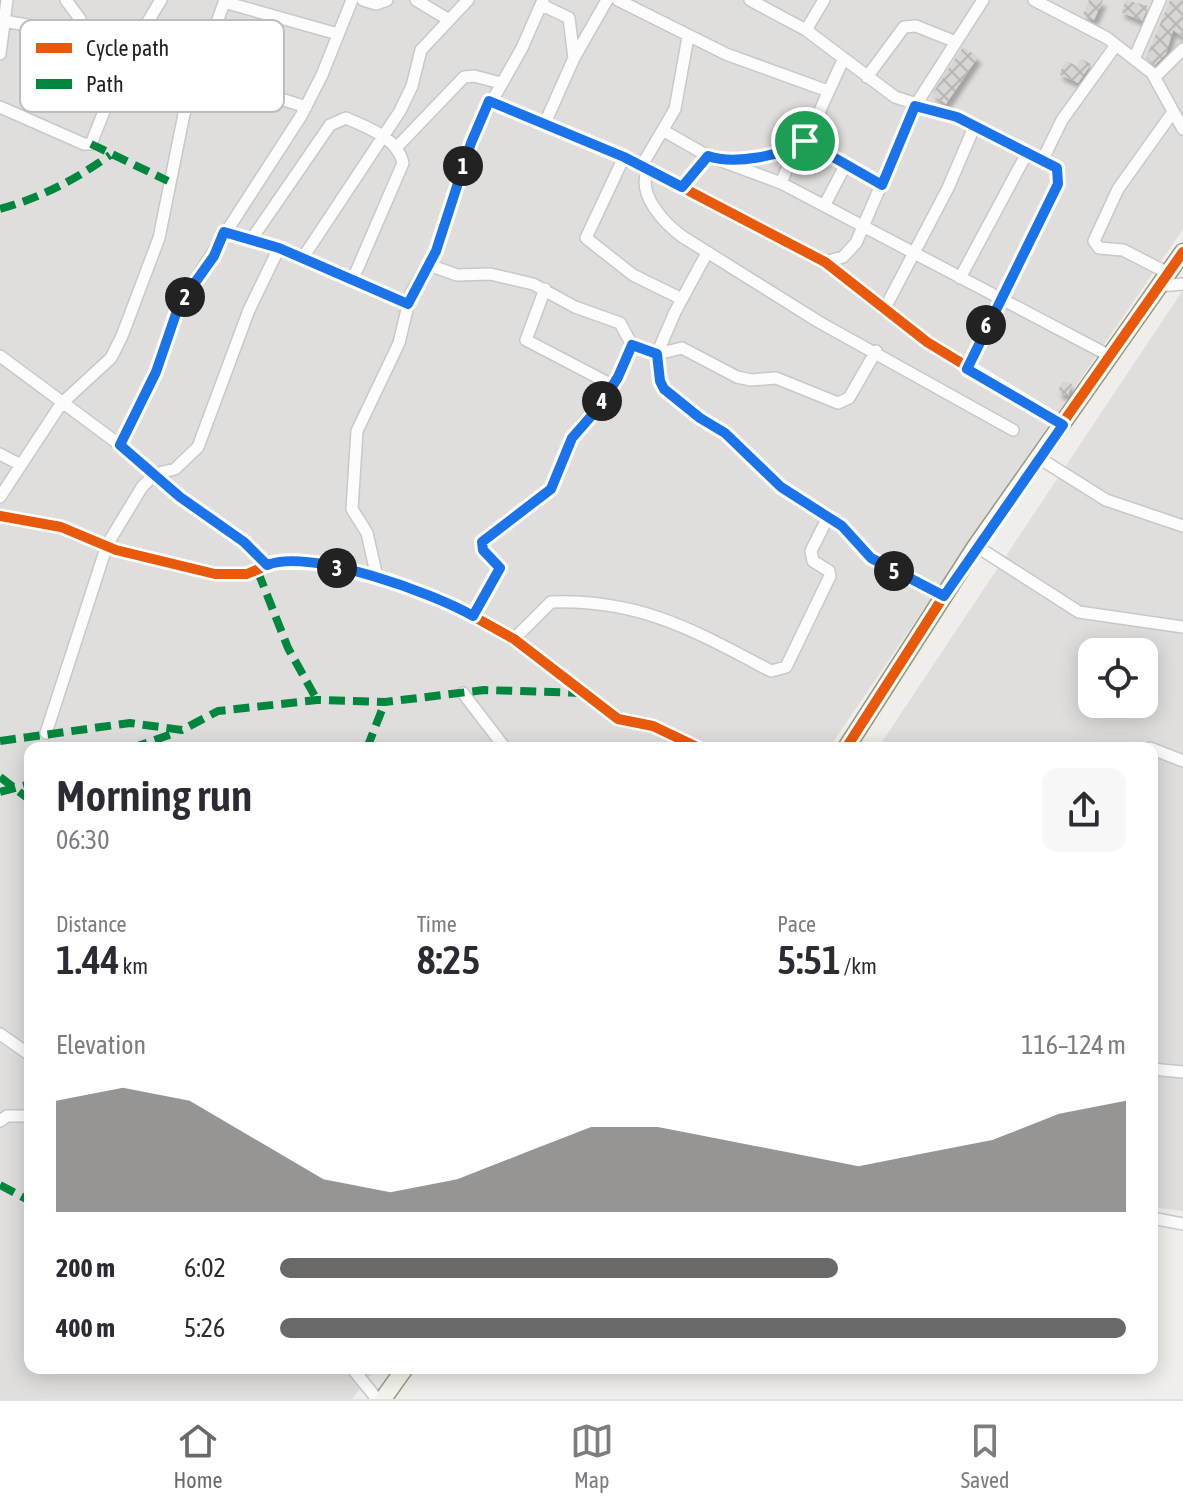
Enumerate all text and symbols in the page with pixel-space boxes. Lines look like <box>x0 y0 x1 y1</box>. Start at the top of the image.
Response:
legend <box>20 20 284 112</box>
text: Cycle path <box>86 35 169 61</box>
text: Path <box>86 71 124 97</box>
pin <box>771 107 839 175</box>
icon: arrive <box>783 119 827 163</box>
pin: 1 <box>443 146 483 186</box>
text: 1 <box>458 153 468 179</box>
pin: 2 <box>165 277 205 317</box>
text: 2 <box>180 284 190 310</box>
pin: 6 <box>966 305 1006 345</box>
text: 6 <box>981 312 991 338</box>
pin: 4 <box>582 381 622 421</box>
text: 4 <box>597 388 607 414</box>
pin: 3 <box>317 548 357 588</box>
pin: 5 <box>874 551 914 591</box>
text: 3 <box>332 555 342 581</box>
text: 5 <box>889 558 899 584</box>
map controls <box>1078 638 1158 718</box>
button: locate <box>1078 638 1158 718</box>
button: share <box>1042 768 1126 852</box>
text: Morning run <box>56 770 252 820</box>
text: 06:30 <box>56 825 110 855</box>
text: Distance <box>56 911 127 937</box>
text: Time <box>417 911 457 937</box>
text: Pace <box>777 911 816 937</box>
text: 1.44 <box>56 937 120 982</box>
text: 8:25 <box>417 937 480 982</box>
text: 5:51 <box>777 937 841 982</box>
text: km <box>120 953 148 979</box>
text: /km <box>841 953 877 979</box>
text: Elevation <box>56 1030 146 1060</box>
text: 116–124 m <box>1021 1030 1126 1060</box>
text: 200 m <box>56 1253 115 1283</box>
text: 6:02 <box>184 1253 226 1283</box>
text: 400 m <box>56 1313 115 1343</box>
text: 5:26 <box>184 1313 225 1343</box>
tab: Home <box>174 1419 223 1493</box>
tab: Map <box>570 1419 614 1493</box>
tab: Saved <box>961 1419 1009 1493</box>

